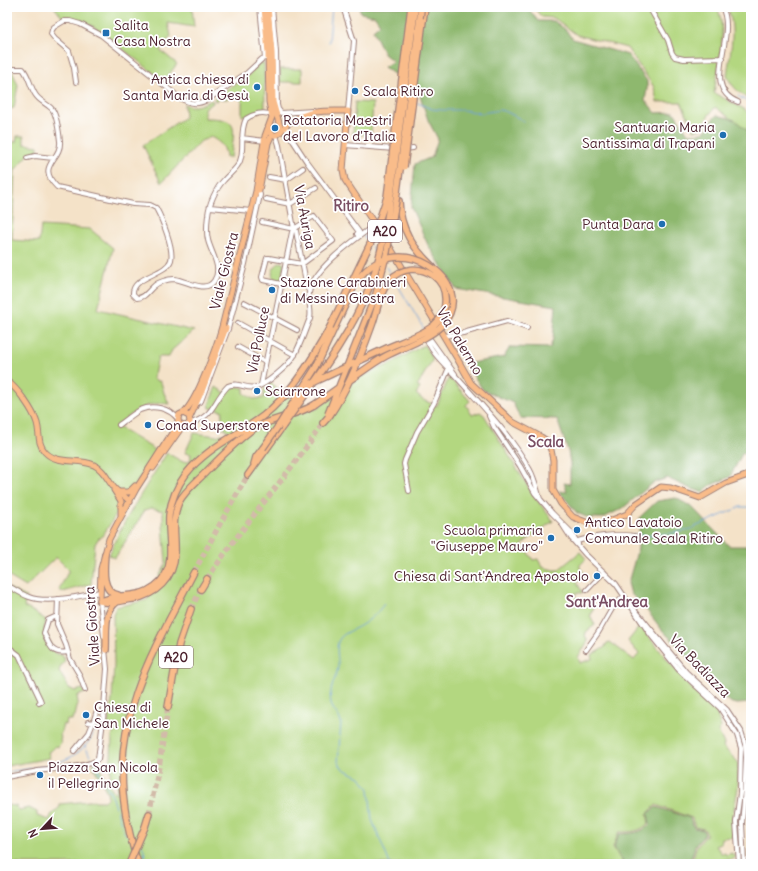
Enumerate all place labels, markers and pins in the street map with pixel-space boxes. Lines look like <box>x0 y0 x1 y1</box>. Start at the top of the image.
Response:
place label: Salita Casa Nostra <box>114 16 191 50</box>
marker: Salita Casa Nostra <box>101 28 111 38</box>
place label: Antica chiesa di Santa Maria di Gesù <box>123 70 249 104</box>
marker: Antica chiesa di Santa Maria di Gesù <box>252 82 262 92</box>
place label: Scala Ritiro <box>363 82 434 100</box>
marker: Scala Ritiro <box>350 86 360 96</box>
place label: Rotatoria Maestri del Lavoro d'Italia <box>283 111 396 145</box>
place label: Santuario Maria Santissima di Trapani <box>582 118 715 152</box>
marker: Rotatoria Maestri del Lavoro d'Italia <box>270 123 280 133</box>
marker: Santuario Maria Santissima di Trapani <box>718 130 728 140</box>
place label: Punta Dara <box>582 215 654 233</box>
marker: Punta Dara <box>657 219 667 229</box>
place label: Stazione Carabinieri di Messina Giostra <box>280 273 406 307</box>
marker: Stazione Carabinieri di Messina Giostra <box>267 285 277 295</box>
place label: Sciarrone <box>265 382 326 400</box>
marker: Sciarrone <box>252 386 262 396</box>
place label: Conad Superstore <box>156 416 270 434</box>
marker: Conad Superstore <box>143 420 153 430</box>
place label: Antico Lavatoio Comunale Scala Ritiro <box>585 513 723 547</box>
place label: Scuola primaria "Giuseppe Mauro" <box>431 521 543 555</box>
marker: Antico Lavatoio Comunale Scala Ritiro <box>572 525 582 535</box>
marker: Scuola primaria "Giuseppe Mauro" <box>546 533 556 543</box>
place label: Chiesa di Sant'Andrea Apostolo <box>394 567 589 585</box>
marker: Chiesa di Sant'Andrea Apostolo <box>592 571 602 581</box>
place label: Chiesa di San Michele <box>94 698 169 732</box>
marker: Chiesa di San Michele <box>81 710 91 720</box>
place label: Piazza San Nicola il Pellegrino <box>48 758 158 792</box>
marker: Piazza San Nicola il Pellegrino <box>35 770 45 780</box>

